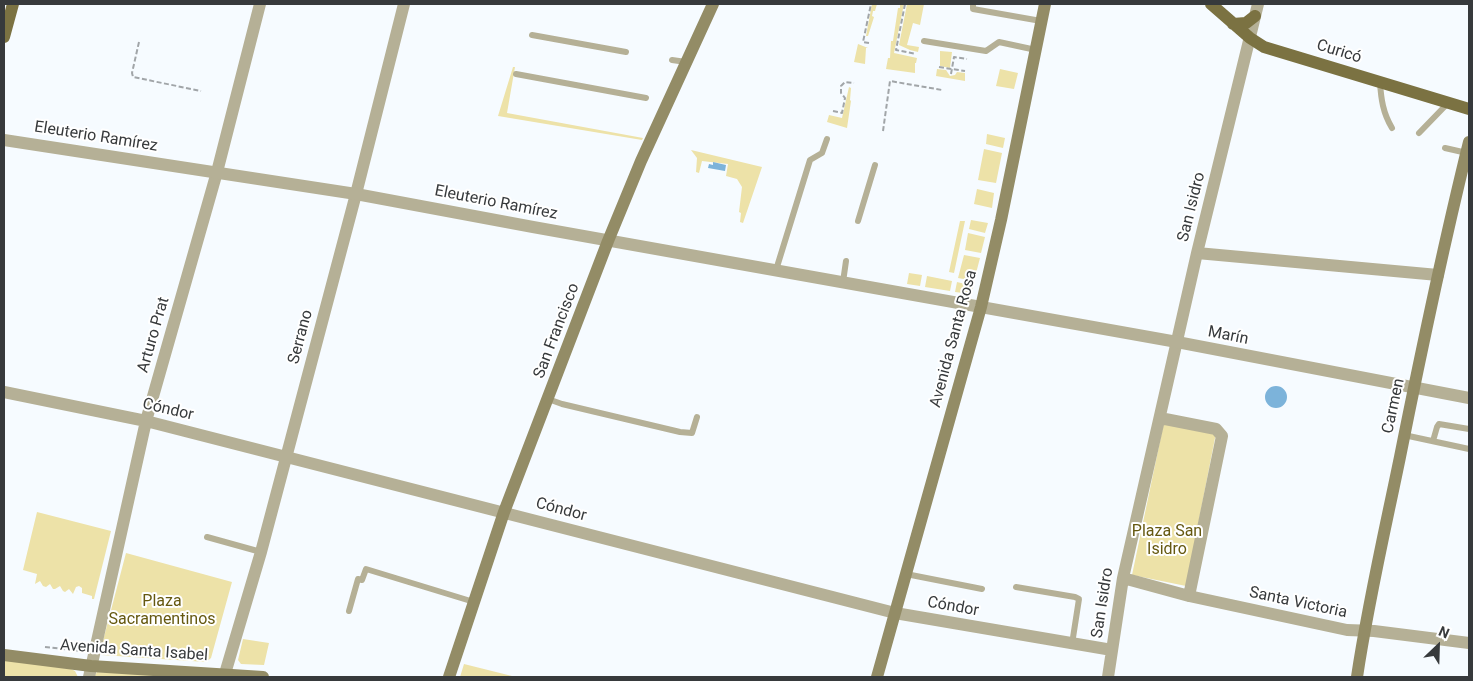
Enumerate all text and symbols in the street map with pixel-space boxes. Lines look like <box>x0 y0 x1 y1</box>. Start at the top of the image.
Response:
street label: Curicó <box>1314 36 1364 68</box>
street label: Eleuterio Ramírez <box>33 118 159 156</box>
street label: San Isidro <box>1174 170 1210 244</box>
street label: Eleuterio Ramírez <box>433 182 559 224</box>
street label: Avenida Santa Rosa <box>926 268 982 410</box>
street label: San Francisco <box>530 281 584 381</box>
street label: Arturo Prat <box>134 295 174 375</box>
street label: Serrano <box>285 308 317 366</box>
street label: Marín <box>1206 323 1250 349</box>
street label: Carmen <box>1379 377 1409 435</box>
street label: Cóndor <box>141 395 195 425</box>
street label: Cóndor <box>533 494 589 526</box>
park label: Plaza San Isidro <box>1132 522 1202 560</box>
street label: San Isidro <box>1088 566 1118 640</box>
street label: Santa Victoria <box>1247 583 1349 623</box>
park label: Plaza Sacramentinos <box>108 592 216 630</box>
street label: Cóndor <box>926 593 980 621</box>
north arrow <box>1413 621 1463 671</box>
text: N <box>1436 623 1452 642</box>
street label: Avenida Santa Isabel <box>59 636 209 666</box>

